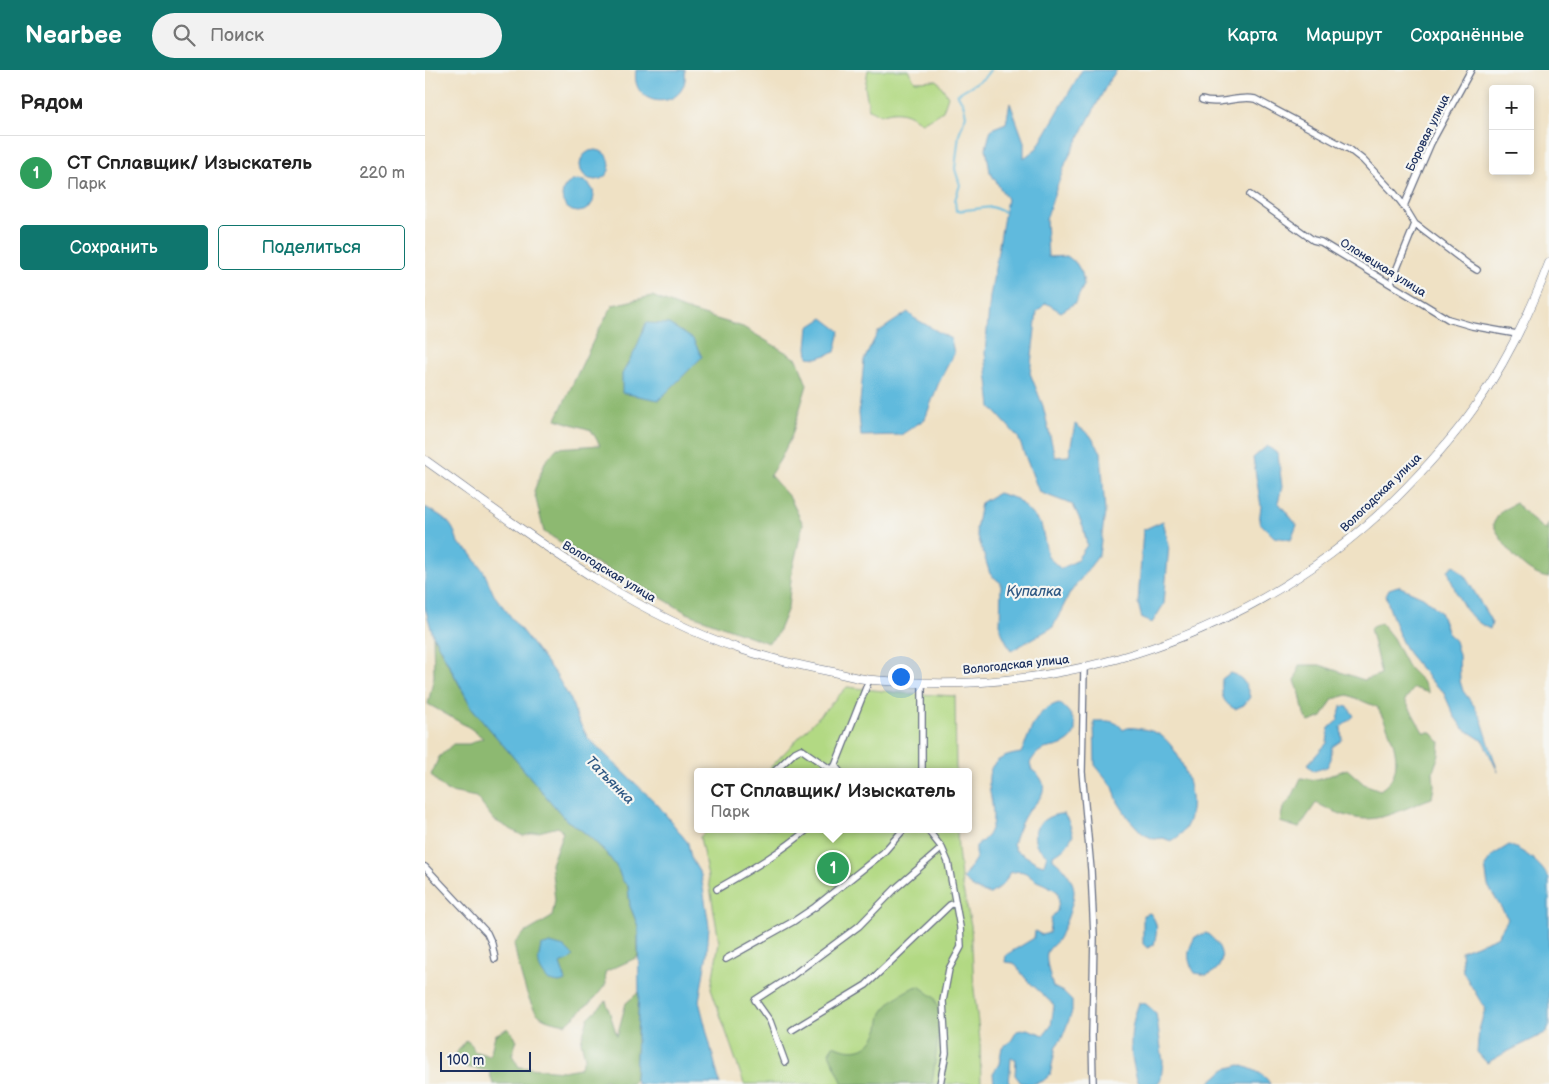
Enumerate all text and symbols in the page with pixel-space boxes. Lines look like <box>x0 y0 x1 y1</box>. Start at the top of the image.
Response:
search box <box>152 13 502 58</box>
text: Nearbee <box>25 21 122 50</box>
icon: search <box>170 21 198 49</box>
text: Поиск <box>210 24 264 47</box>
text: Карта <box>1227 25 1278 46</box>
text: Маршрут <box>1306 25 1382 46</box>
text: Сохранённые <box>1410 25 1524 46</box>
map controls <box>1489 85 1534 175</box>
button: + <box>1489 85 1534 130</box>
text: Рядом <box>20 90 83 115</box>
street label: Боровая улица <box>1403 92 1453 174</box>
button: − <box>1489 130 1534 175</box>
text: СТ Сплавщик/ Изыскатель <box>67 152 312 175</box>
text: 1 <box>33 164 39 183</box>
text: 220 m <box>359 164 405 183</box>
text: Парк <box>67 175 106 194</box>
button: Сохранить <box>20 225 208 270</box>
button: Поделиться <box>218 225 405 270</box>
street label: Олонецкая улица <box>1337 236 1429 300</box>
street label: Вологодская улица <box>1337 451 1425 535</box>
street label: Вологодская улица <box>559 538 659 606</box>
water label: Купалка <box>1006 583 1062 600</box>
street label: Вологодская улица <box>962 652 1070 678</box>
your location <box>888 664 914 690</box>
water label: Татьянка <box>582 752 638 808</box>
popup <box>694 768 972 833</box>
text: СТ Сплавщик/ Изыскатель <box>710 780 956 803</box>
text: Парк <box>710 803 749 822</box>
pin: 1 <box>817 849 849 887</box>
scale bar <box>440 1049 531 1072</box>
text: 100 m <box>447 1052 484 1069</box>

